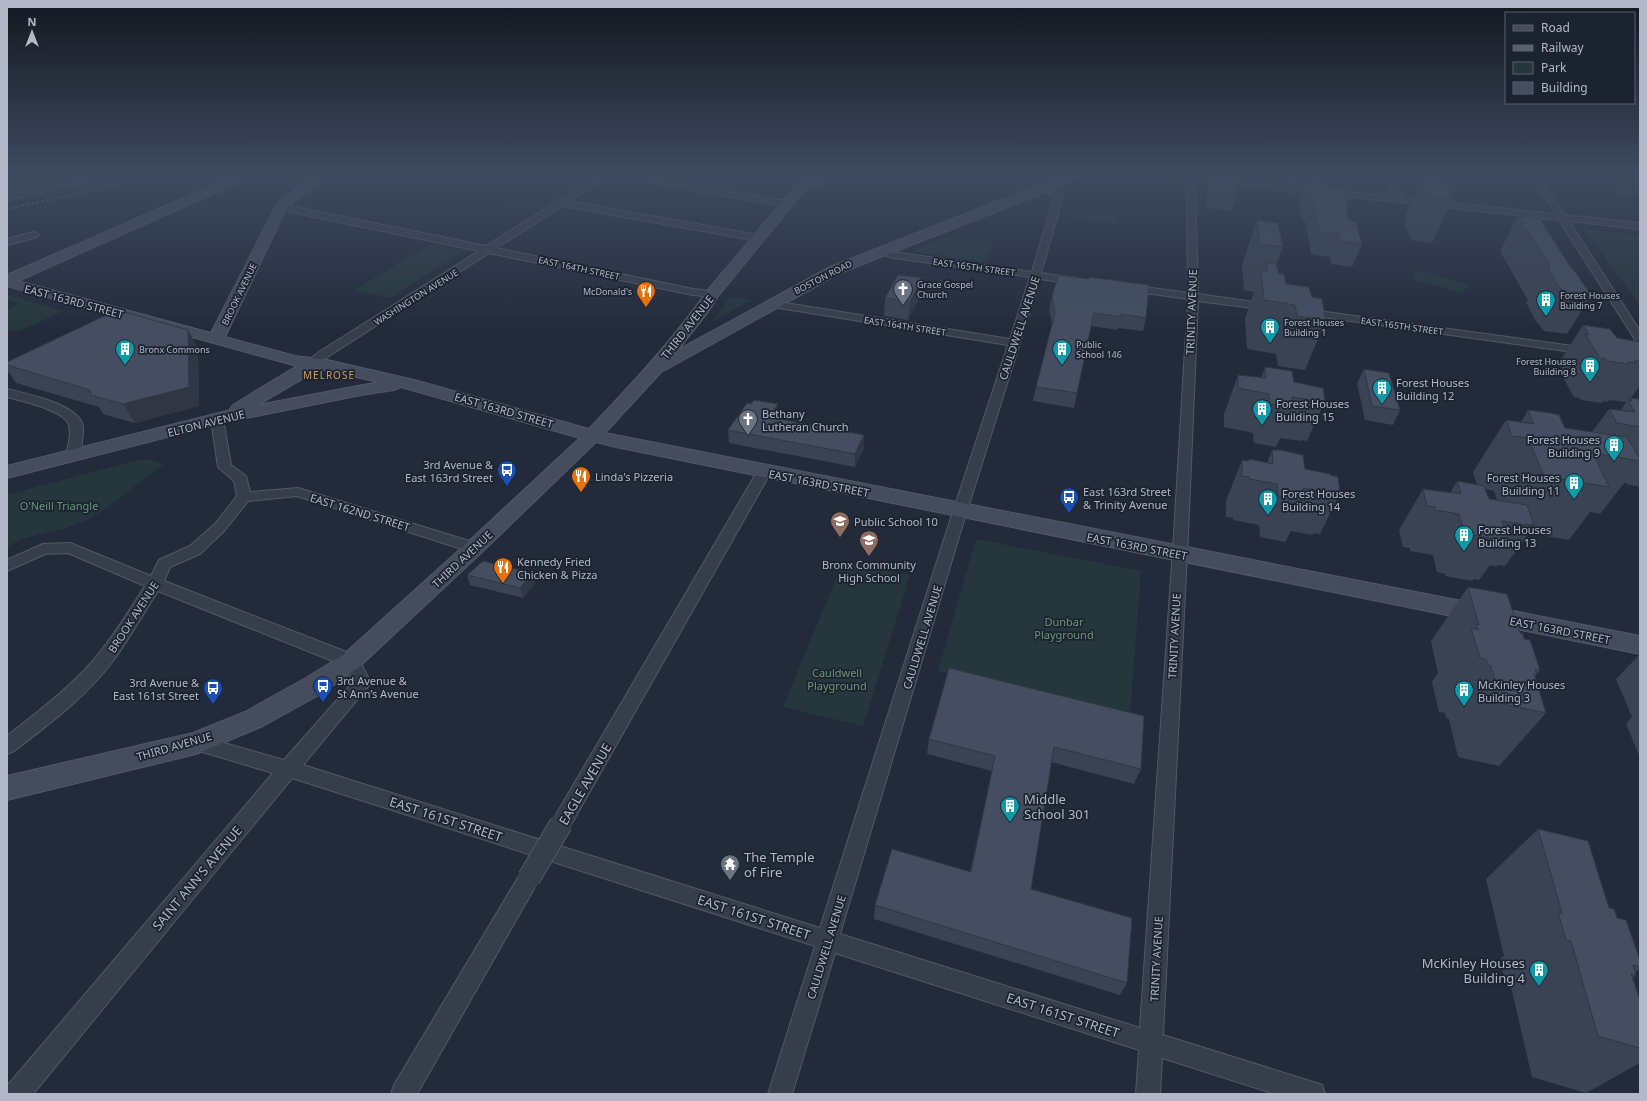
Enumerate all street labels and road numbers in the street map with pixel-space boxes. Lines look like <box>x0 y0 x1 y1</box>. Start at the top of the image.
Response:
street label: EAST 164TH STREET <box>537 253 621 283</box>
street label: EAST 165TH STREET <box>932 255 1016 279</box>
street label: BOSTON ROAD <box>792 257 855 297</box>
street label: BROOK AVENUE <box>218 261 260 327</box>
street label: WASHINGTON AVENUE <box>371 266 461 328</box>
street label: TRINITY AVENUE <box>1182 269 1200 355</box>
street label: CAULDWELL AVENUE <box>995 274 1043 382</box>
street label: EAST 163RD STREET <box>23 281 125 321</box>
street label: THIRD AVENUE <box>657 292 717 362</box>
street label: EAST 164TH STREET <box>863 313 947 339</box>
street label: EAST 165TH STREET <box>1360 314 1444 338</box>
street label: EAST 163RD STREET <box>453 389 555 431</box>
street label: ELTON AVENUE <box>166 406 246 440</box>
street label: EAST 163RD STREET <box>767 466 871 500</box>
street label: EAST 162ND STREET <box>308 490 412 534</box>
street label: THIRD AVENUE <box>429 527 495 591</box>
street label: EAST 163RD STREET <box>1085 529 1189 563</box>
street label: BROOK AVENUE <box>104 578 162 656</box>
street label: CAULDWELL AVENUE <box>899 583 945 691</box>
street label: TRINITY AVENUE <box>1164 593 1184 679</box>
street label: EAST 163RD STREET <box>1508 613 1612 647</box>
street label: THIRD AVENUE <box>135 728 213 764</box>
street label: EAGLE AVENUE <box>554 740 616 828</box>
street label: EAST 161ST STREET <box>387 792 505 846</box>
street label: SAINT ANN'S AVENUE <box>148 822 246 934</box>
street label: EAST 161ST STREET <box>695 890 813 944</box>
street label: CAULDWELL AVENUE <box>803 893 849 1001</box>
street label: TRINITY AVENUE <box>1146 916 1166 1002</box>
street label: EAST 161ST STREET <box>1004 988 1122 1042</box>

